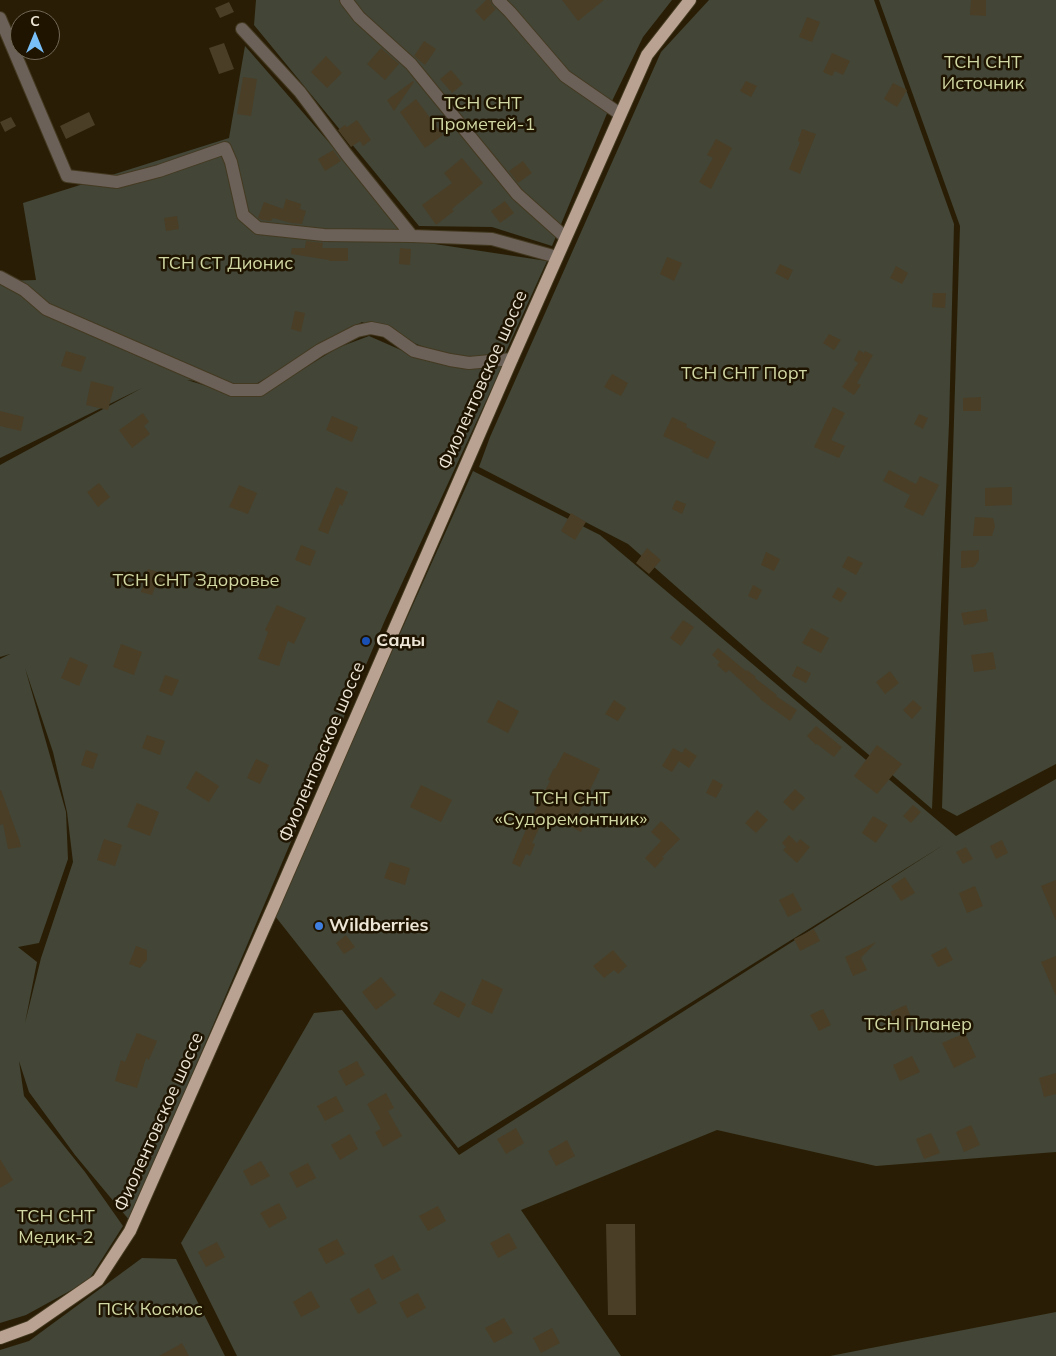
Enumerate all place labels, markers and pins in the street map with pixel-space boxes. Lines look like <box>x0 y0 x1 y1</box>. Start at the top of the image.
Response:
place label: Сады <box>376 630 425 652</box>
marker: Сады <box>360 635 372 647</box>
place label: Wildberries <box>329 915 428 937</box>
marker: Wildberries <box>313 920 325 932</box>

